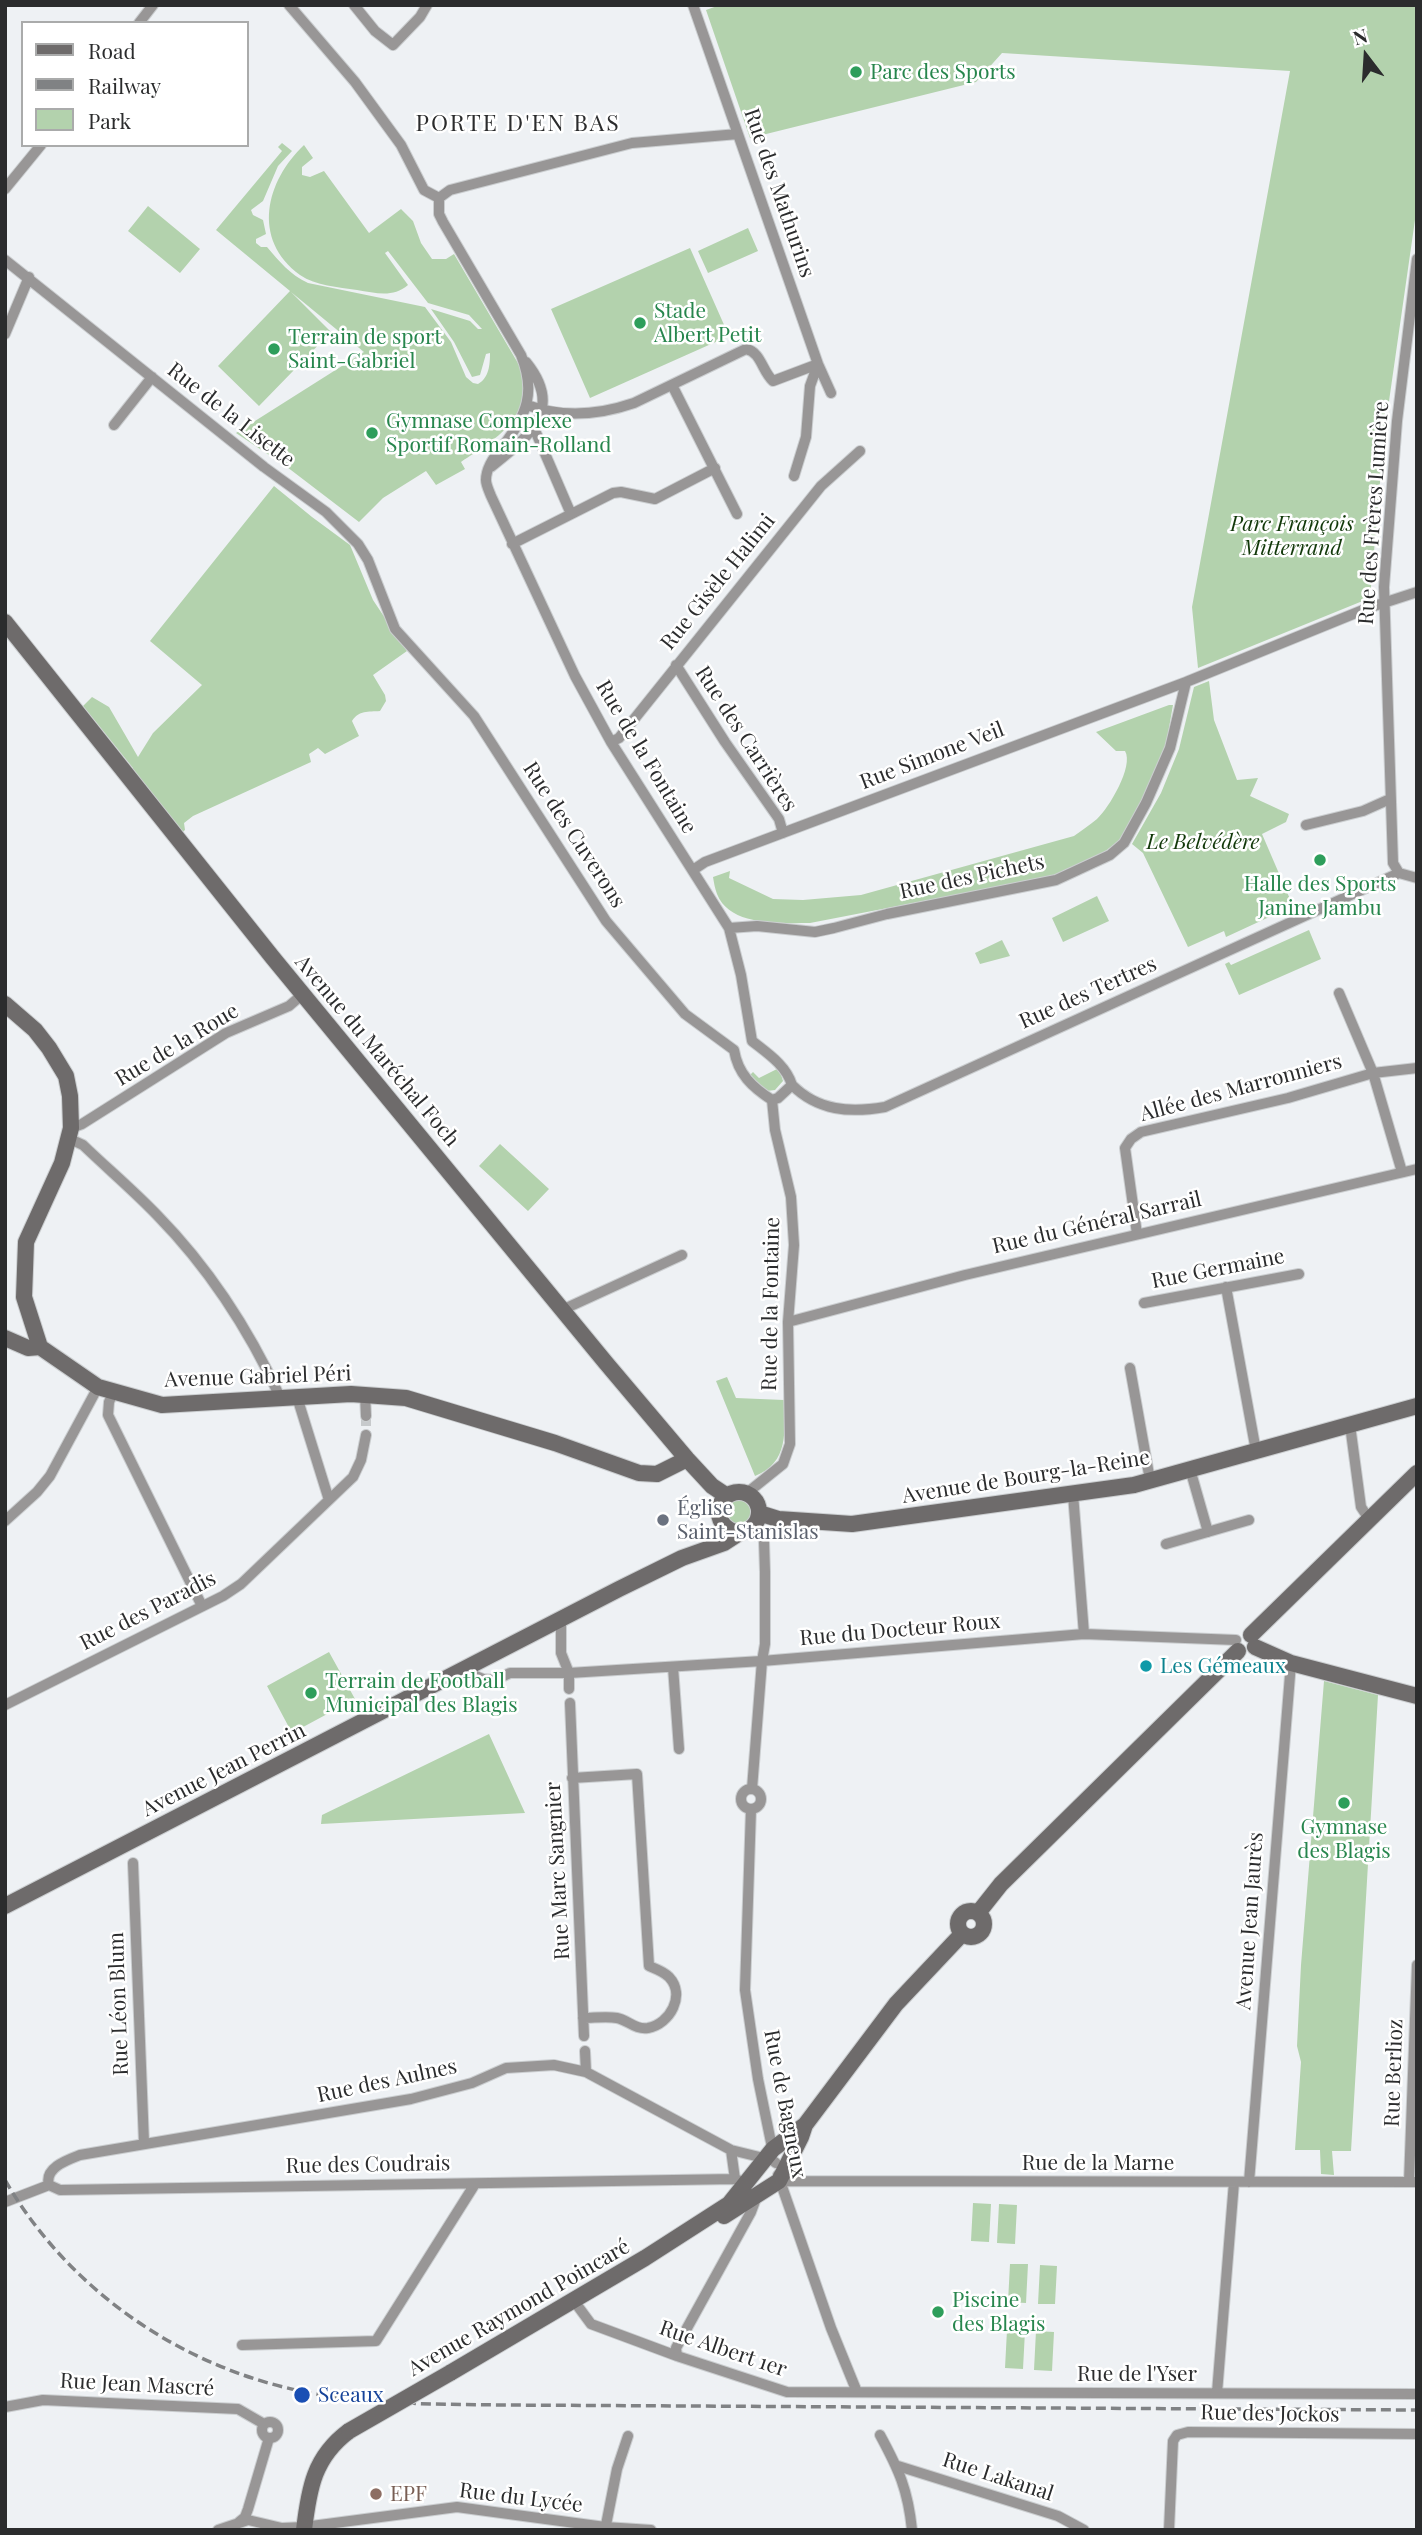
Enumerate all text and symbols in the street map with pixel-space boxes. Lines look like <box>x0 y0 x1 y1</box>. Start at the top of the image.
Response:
legend <box>21 21 248 147</box>
north arrow <box>1331 21 1401 91</box>
text: N <box>1349 21 1370 50</box>
text: Road <box>88 36 136 64</box>
place label: Parc des Sports <box>870 59 1016 85</box>
marker: Parc des Sports <box>848 64 864 80</box>
text: Railway <box>88 71 161 99</box>
street label: Rue des Mathurins <box>738 105 820 281</box>
text: Park <box>88 106 131 134</box>
district label: PORTE D'EN BAS <box>417 110 619 138</box>
place label: Stade Albert Petit <box>654 298 761 348</box>
marker: Stade Albert Petit <box>632 315 648 331</box>
place label: Terrain de sport Saint-Gabriel <box>288 324 442 374</box>
marker: Terrain de sport Saint-Gabriel <box>266 341 282 357</box>
street label: Rue de la Lisette <box>162 357 300 473</box>
street label: Rue des Frères Lumière <box>1354 400 1394 626</box>
place label: Gymnase Complexe Sportif Romain-Rolland <box>386 408 611 458</box>
marker: Gymnase Complexe Sportif Romain-Rolland <box>364 425 380 441</box>
street label: Rue Gisèle Halimi <box>656 509 780 655</box>
park label: Parc François Mitterrand <box>1230 511 1354 561</box>
street label: Rue des Carrières <box>690 662 802 816</box>
street label: Rue de la Fontaine <box>590 676 702 838</box>
street label: Rue Simone Veil <box>856 717 1008 795</box>
street label: Rue des Cuverons <box>517 757 631 913</box>
park label: Le Belvédère <box>1147 829 1259 855</box>
street label: Rue des Pichets <box>897 849 1047 905</box>
marker: Halle des Sports Janine Jambu <box>1312 852 1328 868</box>
place label: Halle des Sports Janine Jambu <box>1244 871 1396 921</box>
street label: Avenue du Maréchal Foch <box>290 950 464 1152</box>
street label: Rue des Tertres <box>1015 951 1161 1035</box>
street label: Rue de la Roue <box>111 998 243 1092</box>
street label: Allée des Marronniers <box>1137 1049 1345 1127</box>
street label: Rue du Général Sarrail <box>990 1187 1204 1259</box>
street label: Rue de la Fontaine <box>757 1217 785 1391</box>
street label: Rue Germaine <box>1149 1244 1287 1294</box>
street label: Avenue Gabriel Péri <box>164 1361 352 1393</box>
street label: Avenue de Bourg-la-Reine <box>900 1445 1152 1509</box>
place label: Église Saint-Stanislas <box>677 1495 819 1545</box>
marker: Église Saint-Stanislas <box>655 1512 671 1528</box>
street label: Rue des Paradis <box>76 1566 220 1656</box>
street label: Rue du Docteur Roux <box>799 1609 1001 1651</box>
place label: Les Gémeaux <box>1160 1653 1286 1679</box>
marker: Les Gémeaux <box>1138 1658 1154 1674</box>
place label: Terrain de Football Municipal des Blagis <box>325 1668 518 1718</box>
marker: Terrain de Football Municipal des Blagis <box>303 1685 319 1701</box>
street label: Avenue Jean Perrin <box>138 1718 310 1822</box>
street label: Rue Marc Sangnier <box>541 1781 575 1961</box>
marker: Gymnase des Blagis <box>1336 1795 1352 1811</box>
place label: Gymnase des Blagis <box>1297 1814 1391 1864</box>
street label: Avenue Jean Jaurès <box>1231 1831 1269 2011</box>
street label: Rue Léon Blum <box>104 1932 134 2076</box>
street label: Rue Berlioz <box>1380 2019 1408 2127</box>
street label: Rue de Bagneux <box>758 2028 812 2180</box>
street label: Rue des Aulnes <box>315 2054 459 2108</box>
street label: Rue de la Marne <box>1022 2150 1174 2176</box>
street label: Rue des Coudrais <box>285 2151 451 2179</box>
street label: Avenue Raymond Poincaré <box>404 2234 634 2382</box>
place label: Piscine des Blagis <box>952 2287 1045 2337</box>
marker: Piscine des Blagis <box>930 2304 946 2320</box>
street label: Rue Albert 1er <box>656 2315 790 2383</box>
street label: Rue de l'Yser <box>1077 2361 1197 2387</box>
street label: Rue Jean Mascré <box>59 2368 215 2402</box>
place label: Sceaux <box>318 2382 384 2408</box>
marker: Sceaux <box>292 2385 312 2405</box>
street label: Rue des Jockos <box>1200 2400 1340 2428</box>
street label: Rue Lakanal <box>939 2447 1057 2507</box>
street label: Rue du Lycée <box>458 2478 584 2518</box>
place label: EPF <box>390 2481 427 2507</box>
marker: EPF <box>368 2486 384 2502</box>

